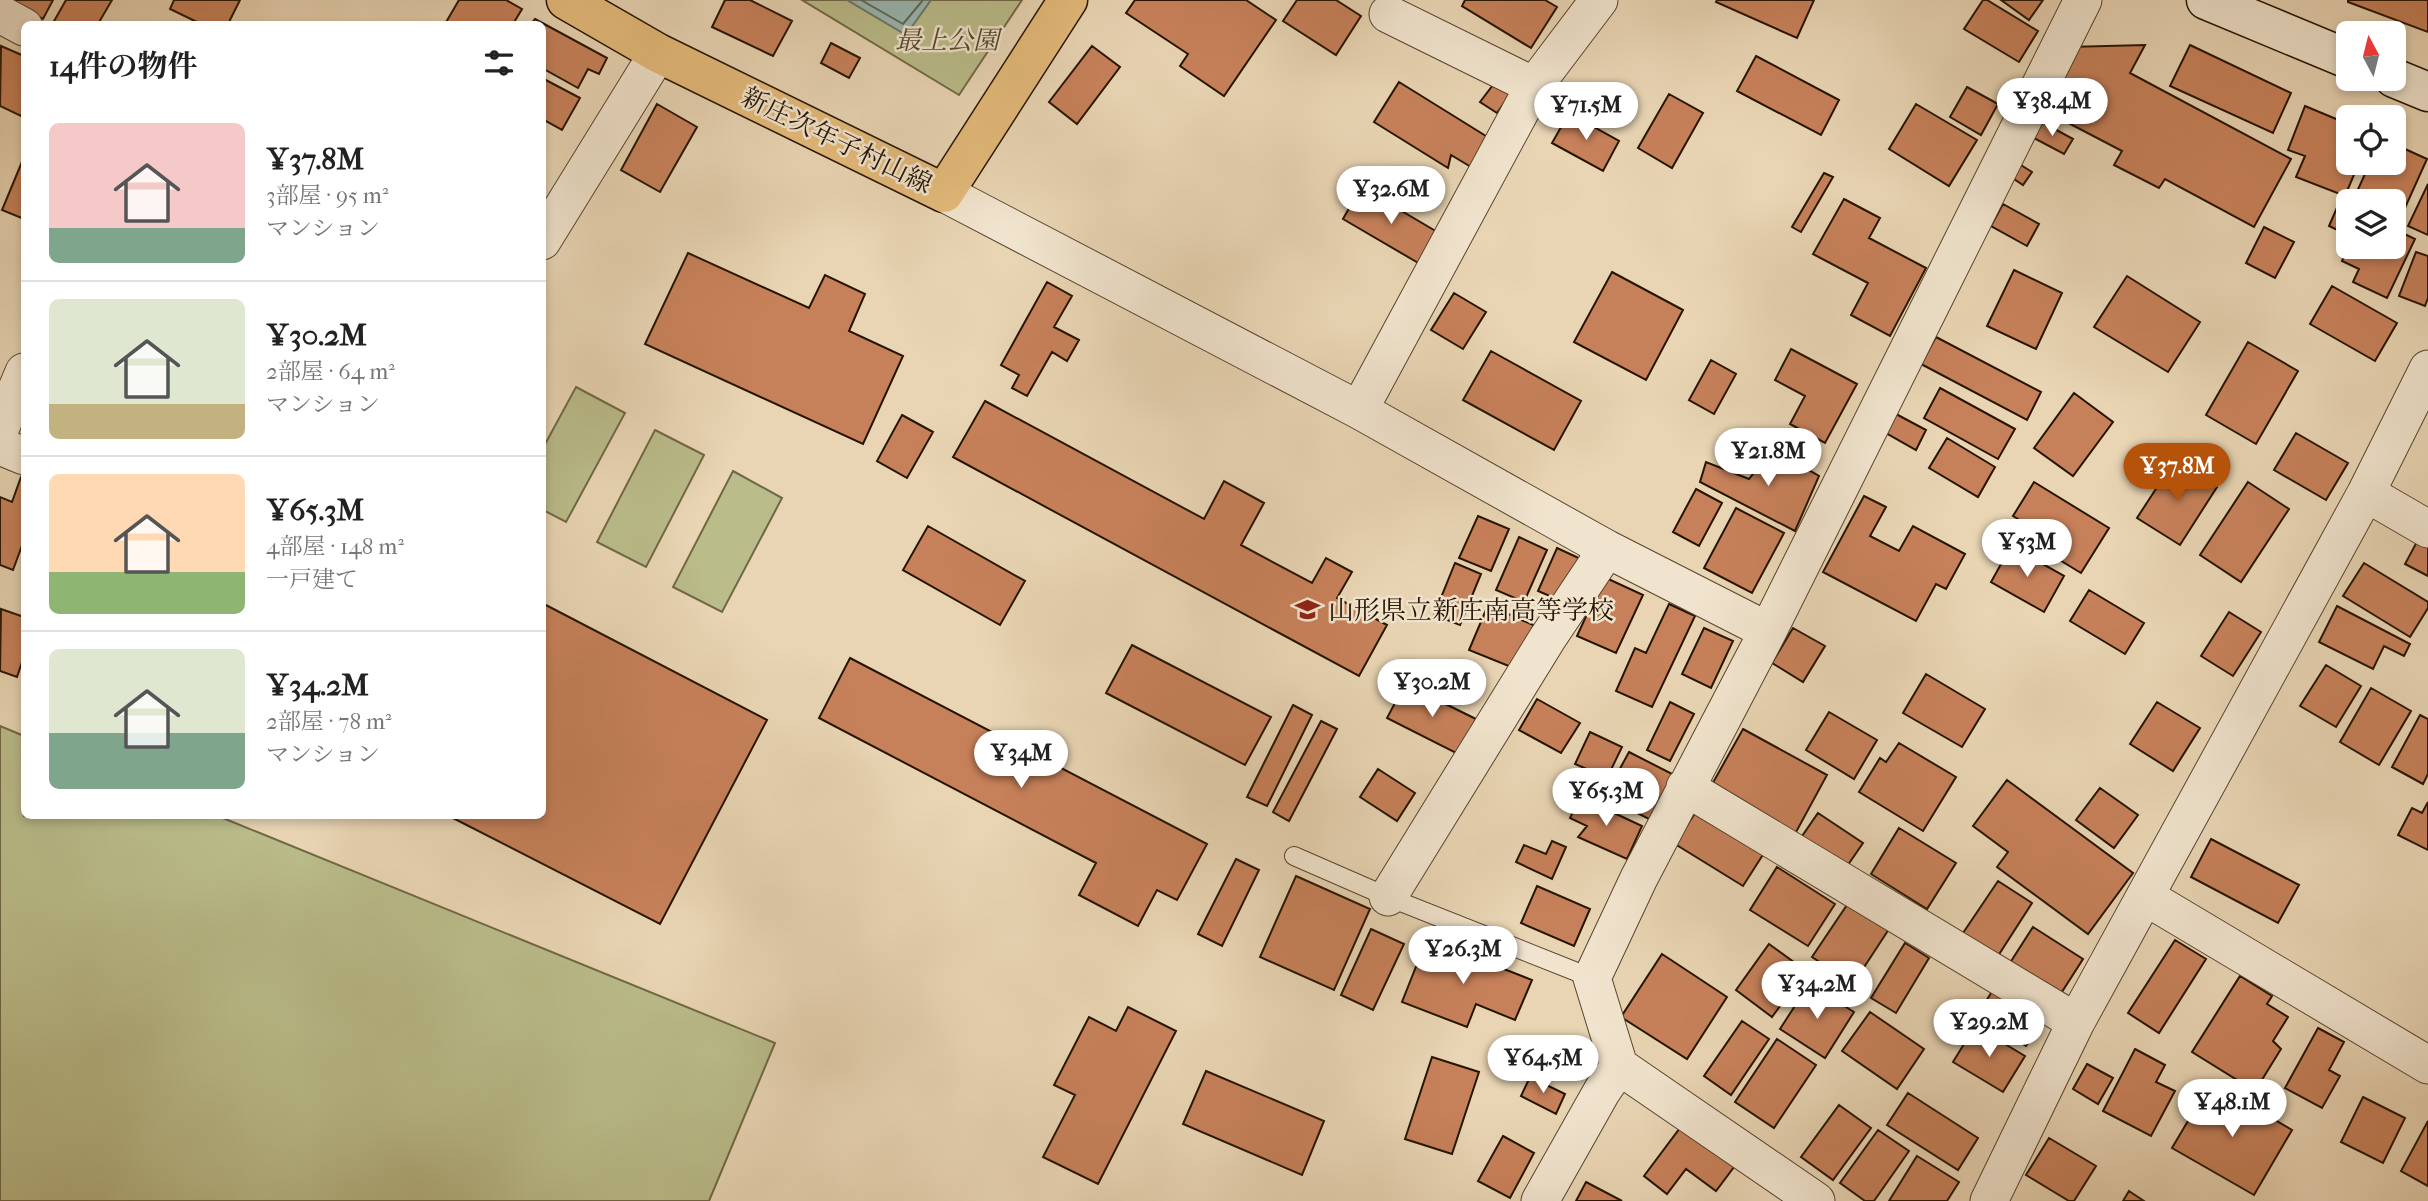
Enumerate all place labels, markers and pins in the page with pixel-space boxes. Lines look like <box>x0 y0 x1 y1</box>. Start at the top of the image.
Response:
pin: ¥38.4M <box>1995 78 2109 138</box>
pin: ¥71.5M <box>1529 82 1643 142</box>
pin: ¥32.6M <box>1334 166 1448 226</box>
pin: ¥21.8M <box>1711 428 1825 488</box>
pin: ¥37.8M <box>2120 444 2234 503</box>
pin: ¥53M <box>1986 520 2068 579</box>
place label: 山形県立新庄南高等学校 <box>1328 595 1614 626</box>
school or university icon: 山形県立新庄南高等学校 <box>1294 596 1322 624</box>
pin: ¥30.2M <box>1375 660 1489 719</box>
pin: ¥34M <box>980 730 1062 790</box>
pin: ¥65.3M <box>1549 768 1663 828</box>
pin: ¥26.3M <box>1406 926 1520 986</box>
pin: ¥34.2M <box>1760 962 1874 1021</box>
pin: ¥29.2M <box>1932 1000 2046 1059</box>
pin: ¥64.5M <box>1486 1036 1600 1095</box>
pin: ¥48.1M <box>2175 1080 2289 1139</box>

